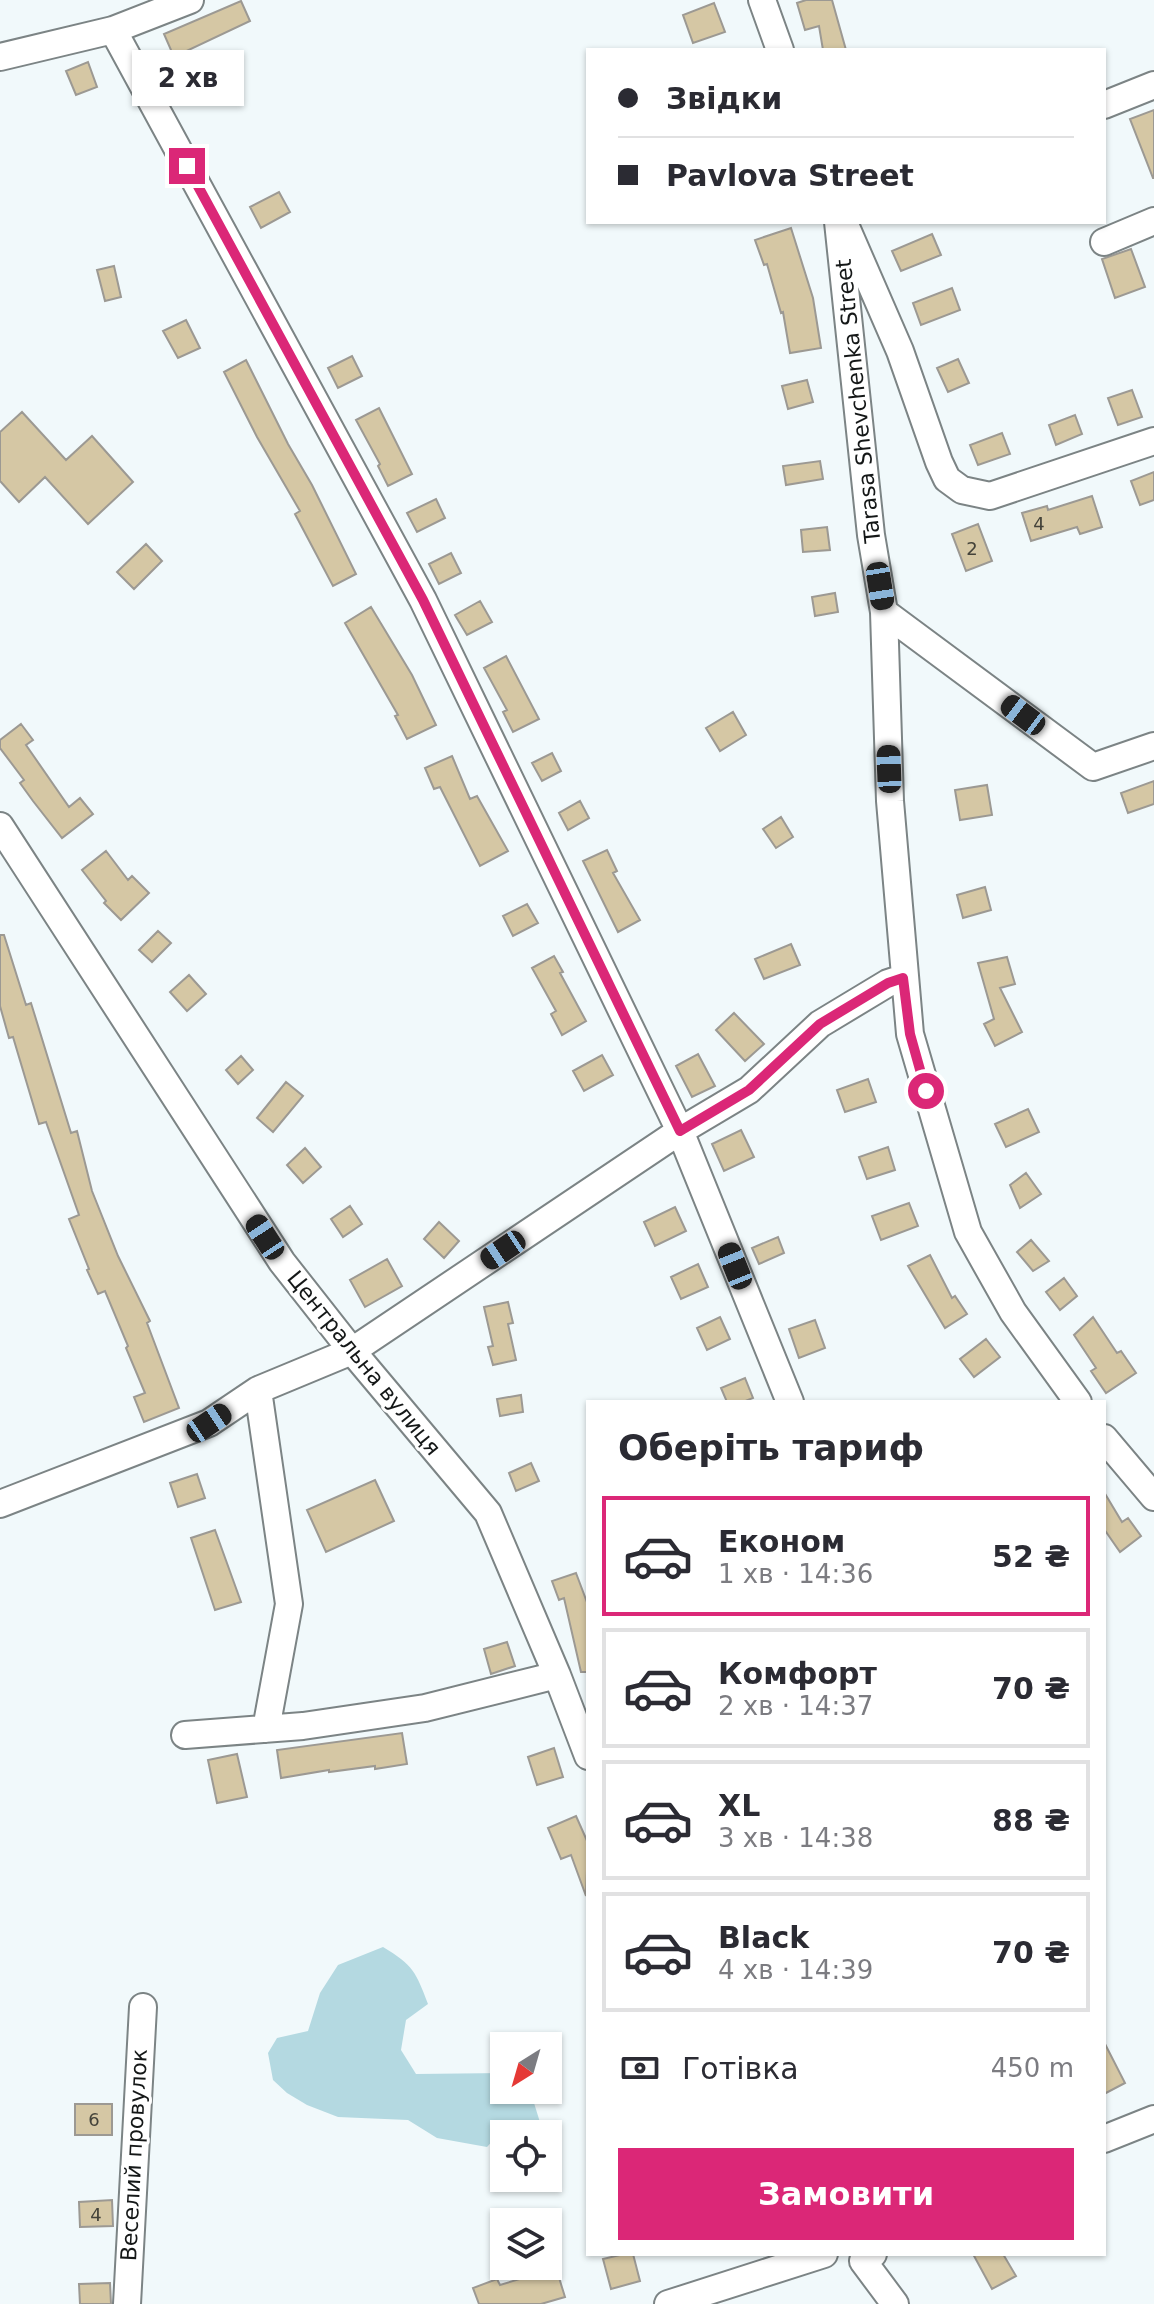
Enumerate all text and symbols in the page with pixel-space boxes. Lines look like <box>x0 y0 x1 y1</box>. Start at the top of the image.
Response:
callout: 2 хв <box>131 50 243 106</box>
text: 2 хв <box>158 63 218 93</box>
text: Звідки <box>666 81 782 116</box>
route end <box>169 148 205 184</box>
text: Pavlova Street <box>666 158 914 193</box>
street label: Tarasa Shevchenka Street <box>831 257 885 545</box>
house number: 4 <box>1033 513 1045 534</box>
house number: 2 <box>966 538 978 559</box>
car <box>864 560 896 612</box>
car <box>997 691 1049 739</box>
car <box>876 745 902 793</box>
route start <box>908 1073 944 1109</box>
car <box>242 1210 288 1264</box>
car <box>476 1227 530 1273</box>
car <box>715 1239 755 1293</box>
street label: Центральна вулиця <box>282 1266 446 1460</box>
car <box>182 1400 236 1446</box>
text: Оберіть тариф <box>618 1427 924 1468</box>
icon: car <box>622 1520 694 1592</box>
text: Економ <box>718 1524 845 1559</box>
text: 52 ₴ <box>992 1539 1070 1574</box>
text: 1 хв · 14:36 <box>718 1559 873 1589</box>
icon: car <box>622 1652 694 1724</box>
text: Комфорт <box>718 1656 877 1691</box>
text: 70 ₴ <box>992 1671 1070 1706</box>
text: 2 хв · 14:37 <box>718 1691 873 1721</box>
icon: car <box>622 1784 694 1856</box>
text: XL <box>718 1788 760 1823</box>
text: 88 ₴ <box>992 1803 1070 1838</box>
text: 3 хв · 14:38 <box>718 1823 873 1853</box>
icon: car <box>622 1916 694 1988</box>
text: Black <box>718 1920 809 1955</box>
text: 70 ₴ <box>992 1935 1070 1970</box>
text: 4 хв · 14:39 <box>718 1955 873 1985</box>
north arrow <box>490 2032 562 2104</box>
map controls <box>490 2032 562 2280</box>
icon: cash <box>618 2046 662 2090</box>
street label: Веселий провулок <box>116 2048 152 2262</box>
text: Готівка <box>682 2051 799 2086</box>
text: 450 m <box>991 2053 1074 2083</box>
house number: 6 <box>88 2109 100 2130</box>
button: locate <box>490 2120 562 2192</box>
button: Замовити <box>618 2148 1074 2240</box>
house number: 4 <box>90 2204 102 2225</box>
button: layers <box>490 2208 562 2280</box>

